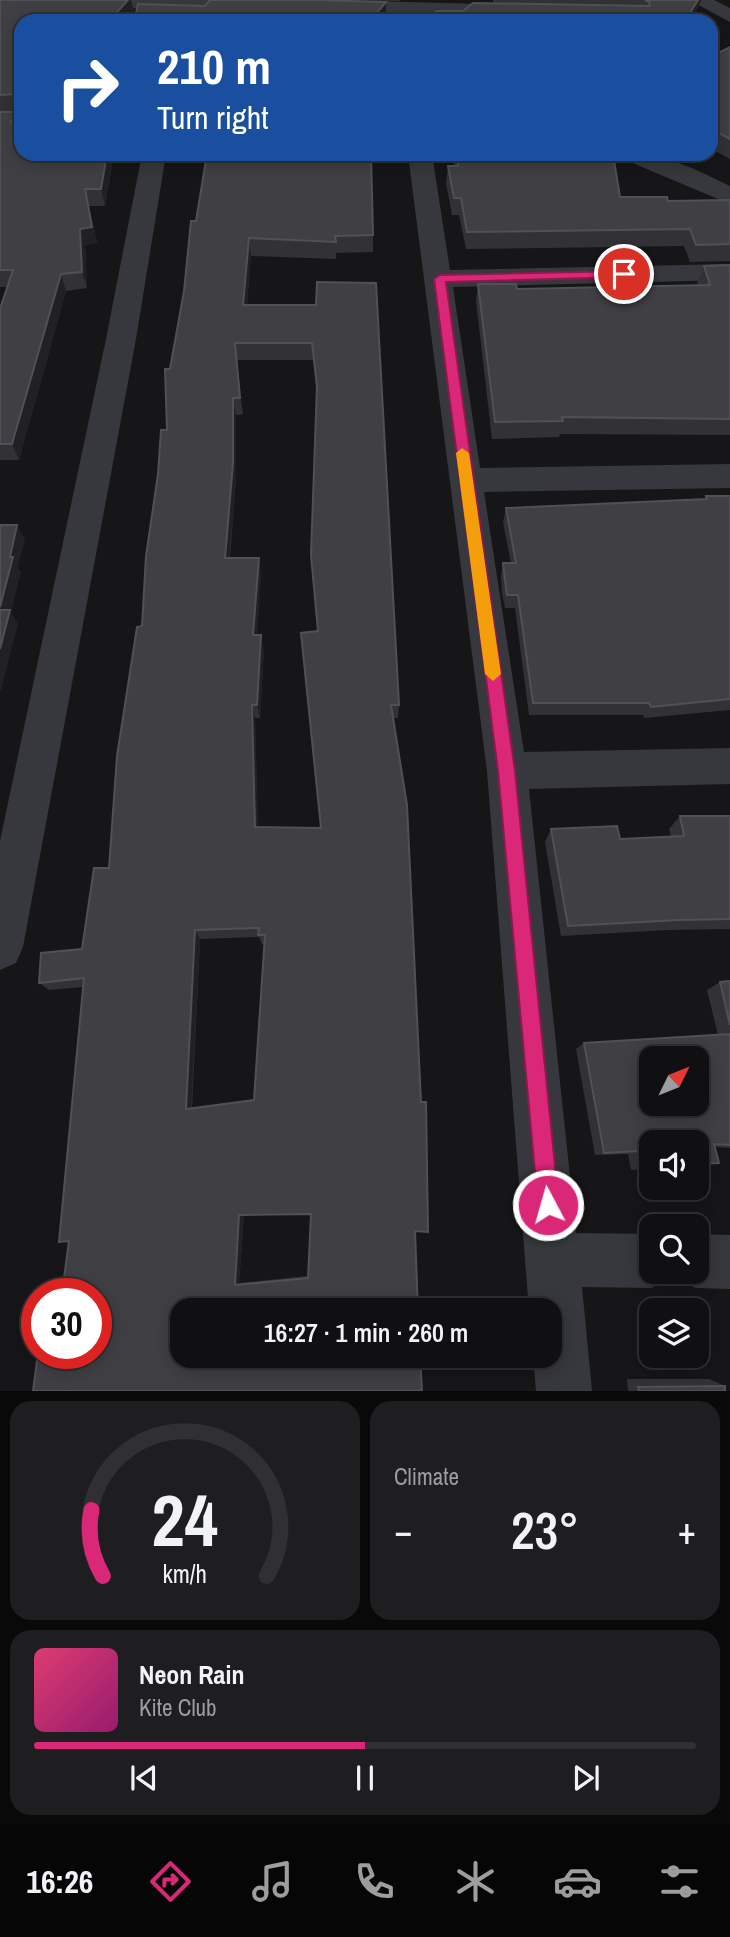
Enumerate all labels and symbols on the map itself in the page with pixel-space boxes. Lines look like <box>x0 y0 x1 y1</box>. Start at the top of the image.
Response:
pin <box>594 244 654 304</box>
north arrow <box>639 1046 709 1116</box>
position arrow <box>511 1168 585 1242</box>
speed limit sign: 30 <box>21 1278 112 1369</box>

